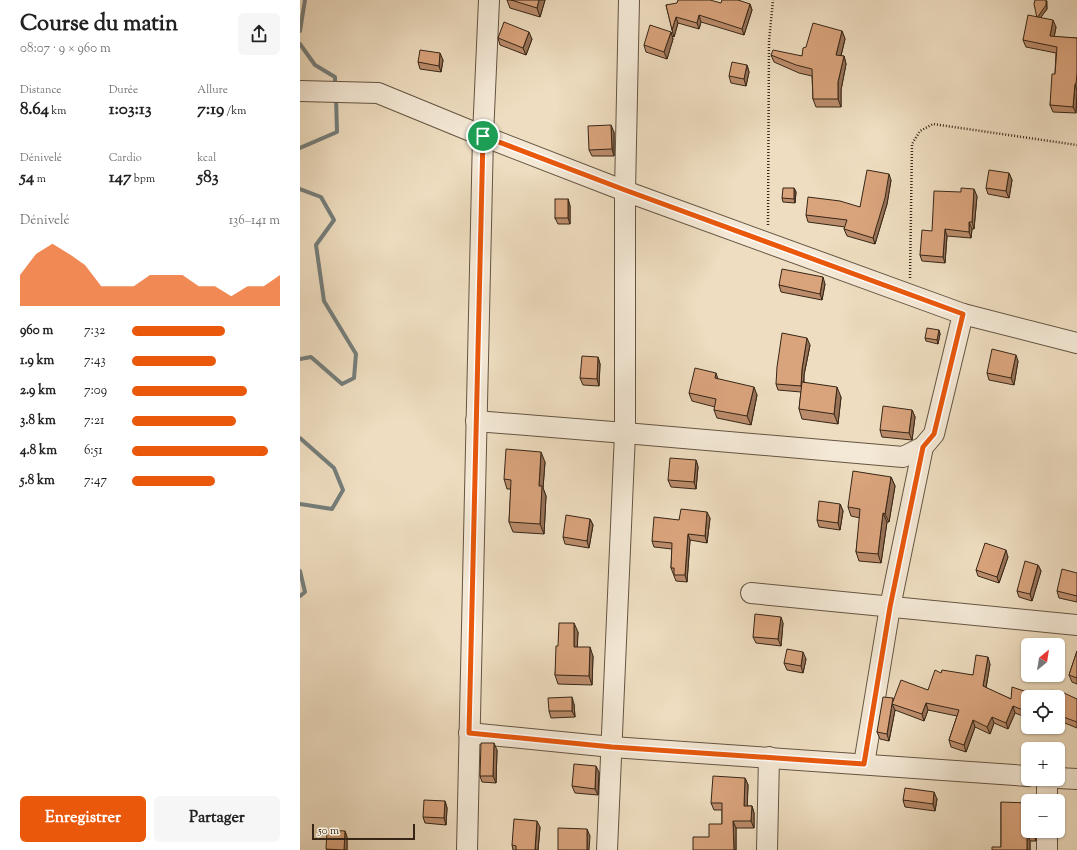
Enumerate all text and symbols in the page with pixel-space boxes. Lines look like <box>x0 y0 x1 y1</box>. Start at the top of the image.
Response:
text: Course du matin <box>20 9 178 41</box>
button: share <box>238 13 280 55</box>
text: 08:07 · 9 × 960 m <box>20 40 111 58</box>
text: Distance <box>20 82 61 98</box>
text: Durée <box>109 82 138 98</box>
text: Allure <box>197 82 228 98</box>
text: 8.64 <box>20 98 49 122</box>
text: 1:03:13 <box>109 98 152 122</box>
text: 7:19 <box>197 98 224 122</box>
text: km <box>49 103 66 119</box>
text: /km <box>224 103 246 119</box>
pin <box>466 119 500 153</box>
icon: arrive <box>472 125 494 147</box>
text: Dénivelé <box>20 150 62 166</box>
text: Cardio <box>109 150 142 166</box>
text: kcal <box>197 150 216 166</box>
text: 54 <box>20 166 34 190</box>
text: 147 <box>109 166 132 190</box>
text: 583 <box>197 166 219 190</box>
text: m <box>34 171 46 187</box>
text: bpm <box>132 171 155 187</box>
text: Dénivelé <box>20 212 70 230</box>
text: 136–141 m <box>229 212 280 230</box>
text: 960 m <box>20 322 53 340</box>
text: 7:32 <box>84 322 105 340</box>
text: 1.9 km <box>20 352 54 370</box>
text: 7:43 <box>84 352 106 370</box>
text: 2.9 km <box>20 382 56 400</box>
text: 7:09 <box>84 382 107 400</box>
text: 3.8 km <box>20 412 56 430</box>
text: 7:21 <box>84 412 104 430</box>
text: 4.8 km <box>20 442 57 460</box>
text: 6:51 <box>84 442 103 460</box>
text: 5.8 km <box>20 472 55 490</box>
text: 7:47 <box>84 472 107 490</box>
north arrow <box>1021 638 1065 682</box>
map controls <box>1021 638 1065 838</box>
button: locate <box>1021 690 1065 734</box>
button: + <box>1021 742 1065 786</box>
button: − <box>1021 794 1065 838</box>
button: Enregistrer <box>20 796 146 842</box>
button: Partager <box>154 796 280 842</box>
scale bar <box>312 822 415 841</box>
text: 50 m <box>318 823 339 839</box>

